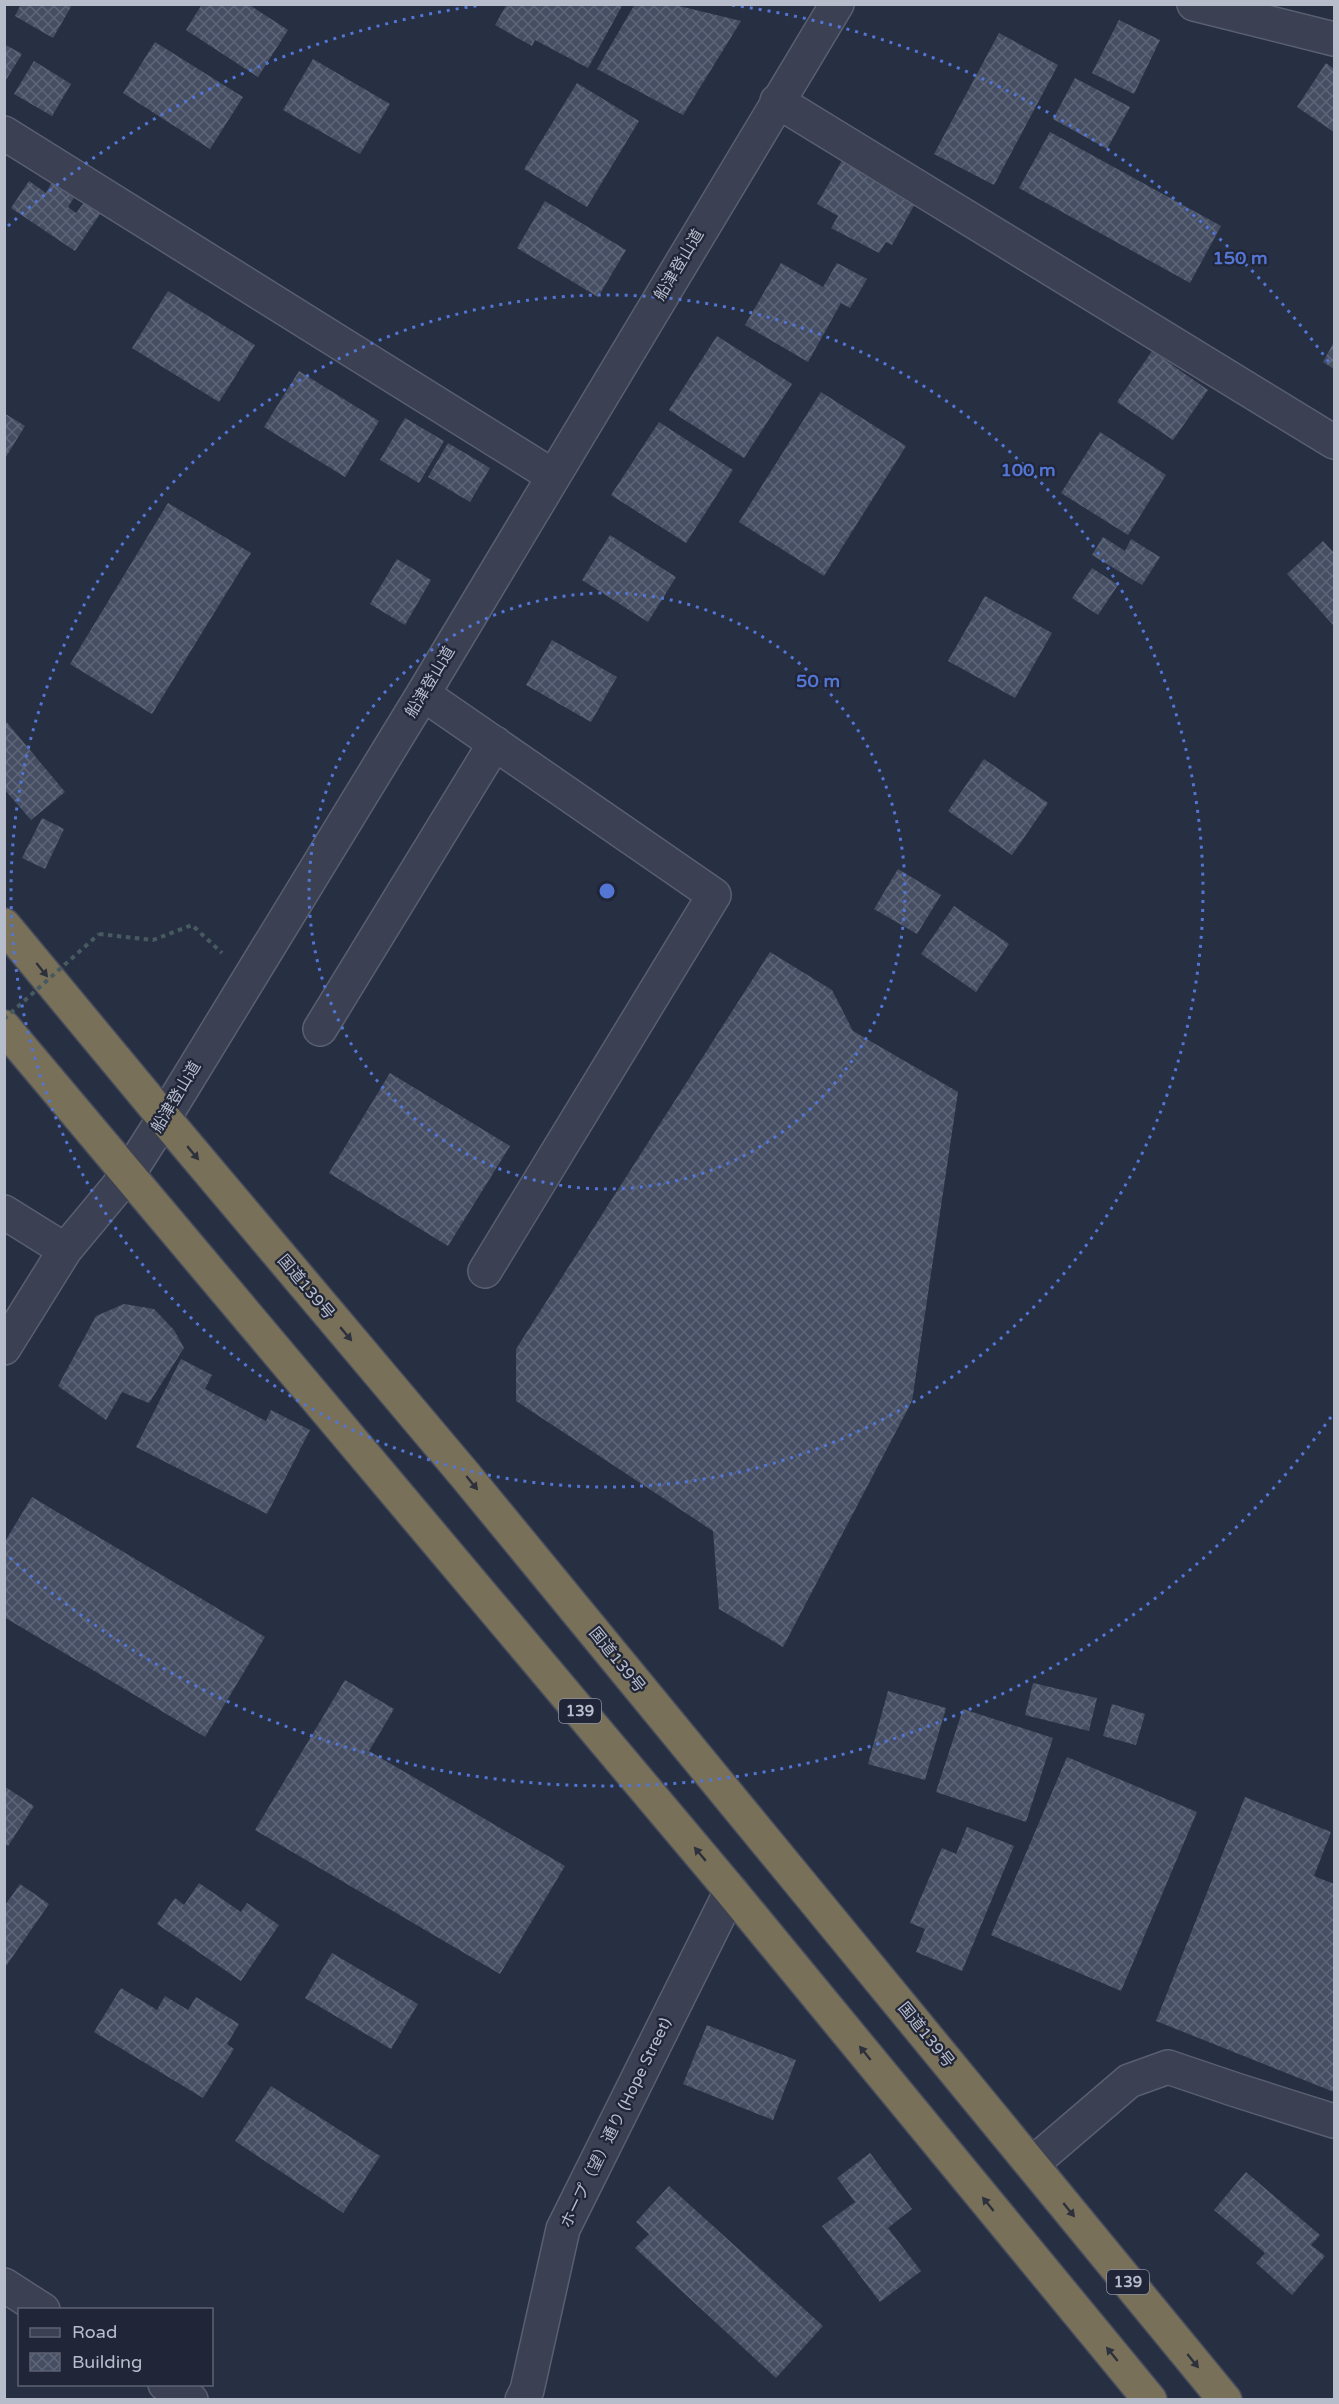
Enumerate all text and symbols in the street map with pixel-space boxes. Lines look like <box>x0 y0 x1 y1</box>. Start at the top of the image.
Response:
street label: 船津登山道 <box>650 226 708 304</box>
text: 150 m <box>1212 247 1268 269</box>
text: 100 m <box>1000 459 1056 481</box>
street label: 船津登山道 <box>401 643 459 721</box>
text: 50 m <box>796 670 840 692</box>
centre of rings <box>597 881 617 901</box>
one-way arrow <box>35 963 47 978</box>
street label: 船津登山道 <box>147 1058 205 1136</box>
one-way arrow <box>186 1145 199 1160</box>
street label: 国道139号 <box>273 1251 339 1323</box>
one-way arrow <box>339 1326 352 1341</box>
one-way arrow <box>465 1475 478 1491</box>
street label: 国道139号 <box>585 1623 649 1697</box>
road number: 139 <box>559 1699 601 1723</box>
one-way arrow <box>694 1847 707 1862</box>
street label: 国道139号 <box>894 1998 958 2072</box>
street label: ホープ（望）通り (Hope Street) <box>556 2014 676 2232</box>
one-way arrow <box>858 2045 871 2061</box>
one-way arrow <box>982 2196 995 2212</box>
one-way arrow <box>1063 2202 1076 2218</box>
road number: 139 <box>1107 2270 1149 2294</box>
legend <box>18 2308 213 2386</box>
text: Road <box>72 2321 117 2343</box>
one-way arrow <box>1106 2346 1119 2362</box>
text: Building <box>72 2351 142 2373</box>
one-way arrow <box>1186 2353 1199 2369</box>

